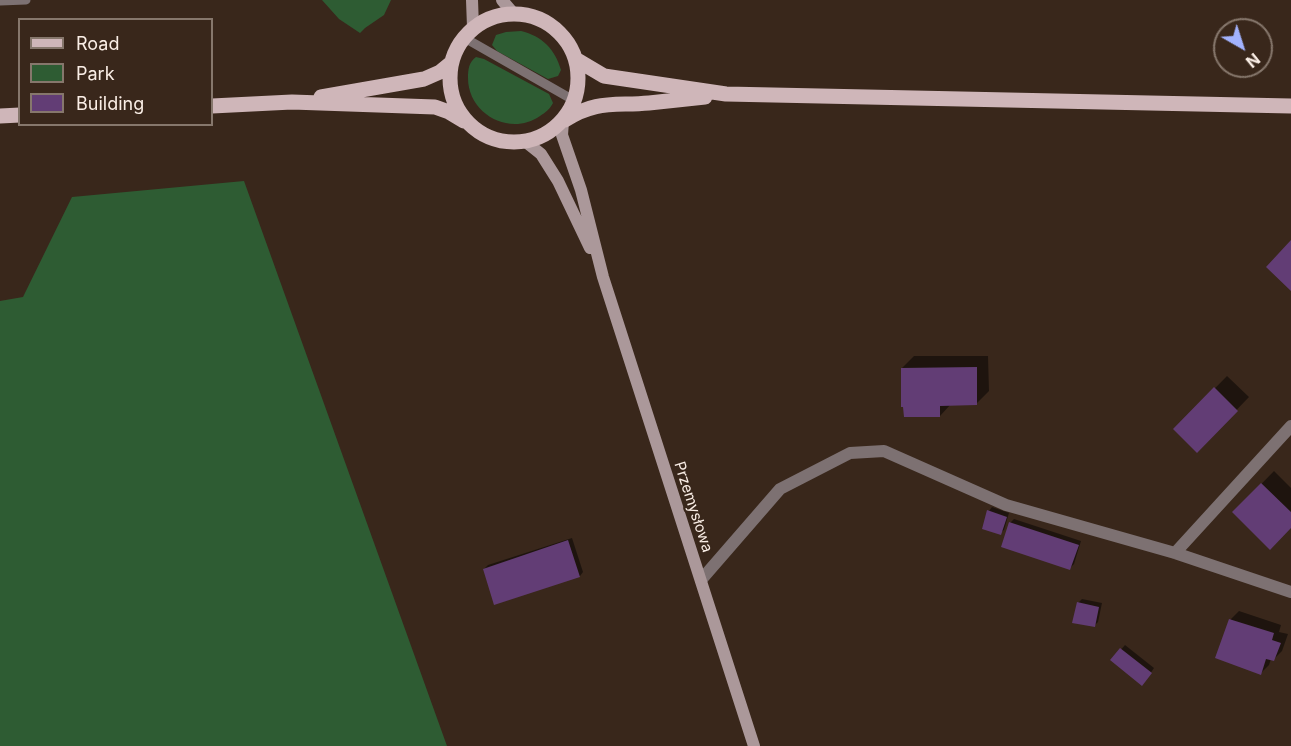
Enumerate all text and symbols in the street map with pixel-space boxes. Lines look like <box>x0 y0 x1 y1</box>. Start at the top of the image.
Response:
legend <box>18 18 213 126</box>
north arrow <box>1213 18 1273 78</box>
text: Road <box>76 33 119 54</box>
text: N <box>1242 49 1264 72</box>
text: Park <box>76 63 115 84</box>
text: Building <box>76 93 144 114</box>
street label: Przemysłowa <box>670 459 716 555</box>

